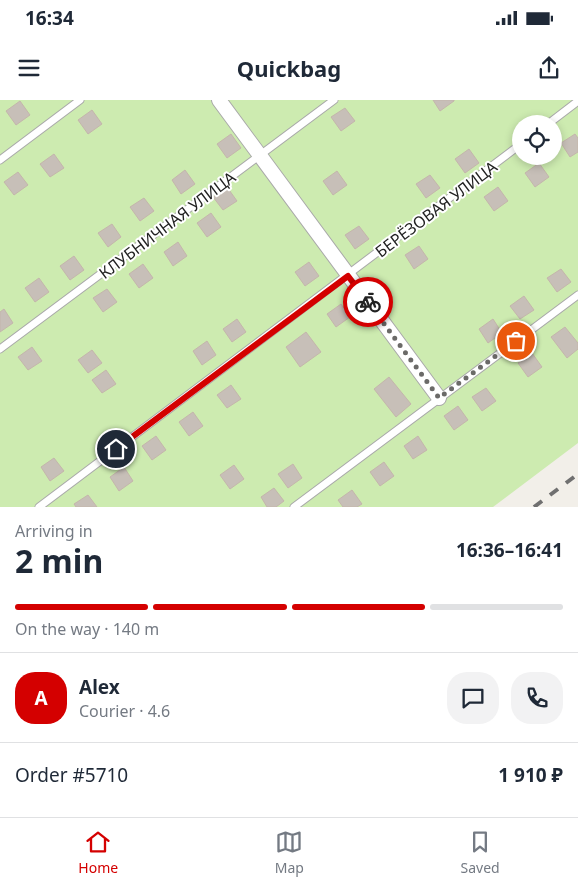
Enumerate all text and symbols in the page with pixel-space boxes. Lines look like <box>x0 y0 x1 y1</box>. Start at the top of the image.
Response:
text: 16:34 <box>25 5 74 31</box>
text: Quickbag <box>237 53 341 83</box>
icon: menu <box>15 54 43 82</box>
icon: share <box>535 54 563 82</box>
map controls <box>512 115 562 165</box>
button: locate <box>512 115 562 165</box>
street label: БЕРЁЗОВАЯ УЛИЦА <box>371 155 502 262</box>
street label: КЛУБНИЧНАЯ УЛИЦА <box>94 166 240 284</box>
courier <box>343 277 393 327</box>
icon: bike <box>354 288 382 316</box>
pin <box>495 320 537 362</box>
icon: bag <box>502 327 530 355</box>
pin <box>95 428 137 470</box>
icon: home <box>102 435 130 463</box>
text: Arriving in <box>15 520 93 542</box>
text: 16:36–16:41 <box>456 537 563 563</box>
text: 2 min <box>15 539 103 582</box>
text: On the way · 140 m <box>15 618 159 640</box>
button: chat <box>447 672 499 724</box>
button: phone <box>511 672 563 724</box>
text: Alex <box>79 674 120 700</box>
text: A <box>34 685 48 711</box>
text: Courier · 4.6 <box>79 700 170 722</box>
text: Order #5710 <box>15 762 128 788</box>
text: 1 910 ₽ <box>498 762 563 788</box>
tab: Home <box>78 828 118 877</box>
tab: Map <box>275 828 304 877</box>
tab: Saved <box>461 828 500 877</box>

